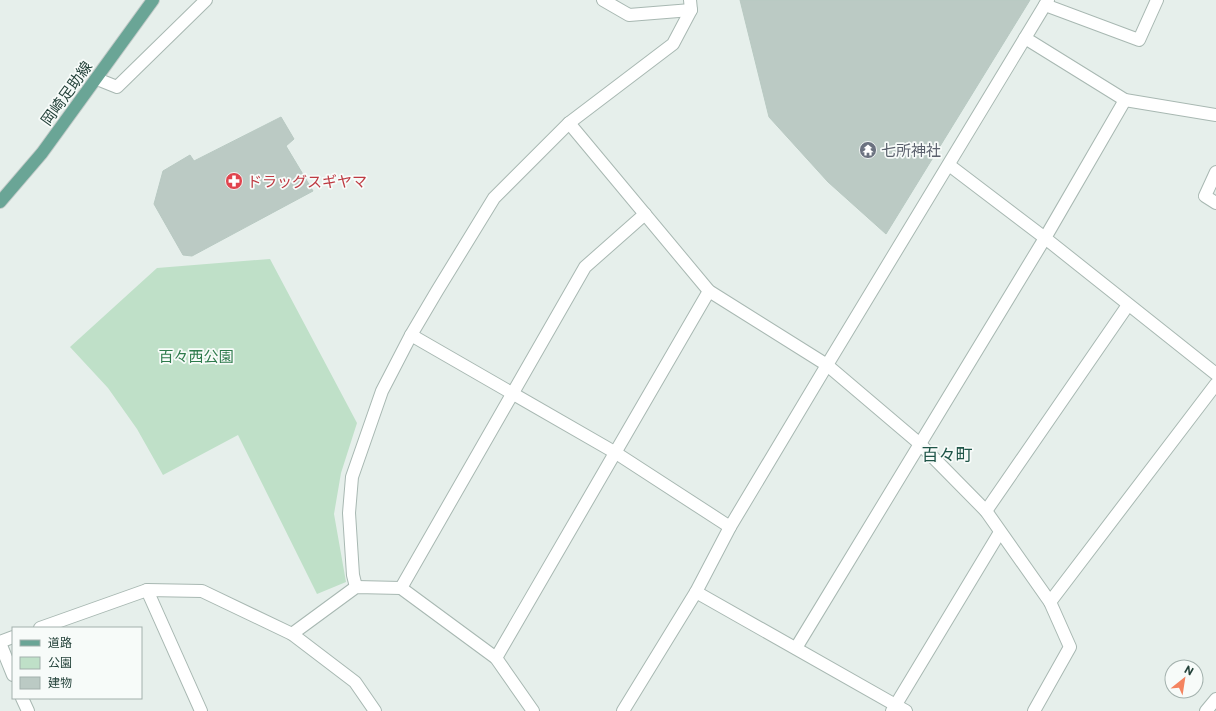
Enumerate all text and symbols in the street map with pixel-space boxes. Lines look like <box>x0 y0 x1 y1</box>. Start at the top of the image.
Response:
street label: 岡崎足助線 <box>37 57 95 129</box>
temple icon: 七所神社 <box>858 140 878 160</box>
place label: 七所神社 <box>881 141 941 159</box>
pharmacy icon: ドラッグスギヤマ <box>224 171 244 191</box>
place label: ドラッグスギヤマ <box>247 172 367 190</box>
park label: 百々西公園 <box>158 347 234 365</box>
district label: 百々町 <box>922 444 973 465</box>
legend <box>12 627 142 699</box>
text: 道路 <box>48 635 72 649</box>
text: 公園 <box>48 655 72 669</box>
north arrow <box>1164 659 1204 699</box>
text: N <box>1182 662 1196 678</box>
text: 建物 <box>48 675 72 689</box>

